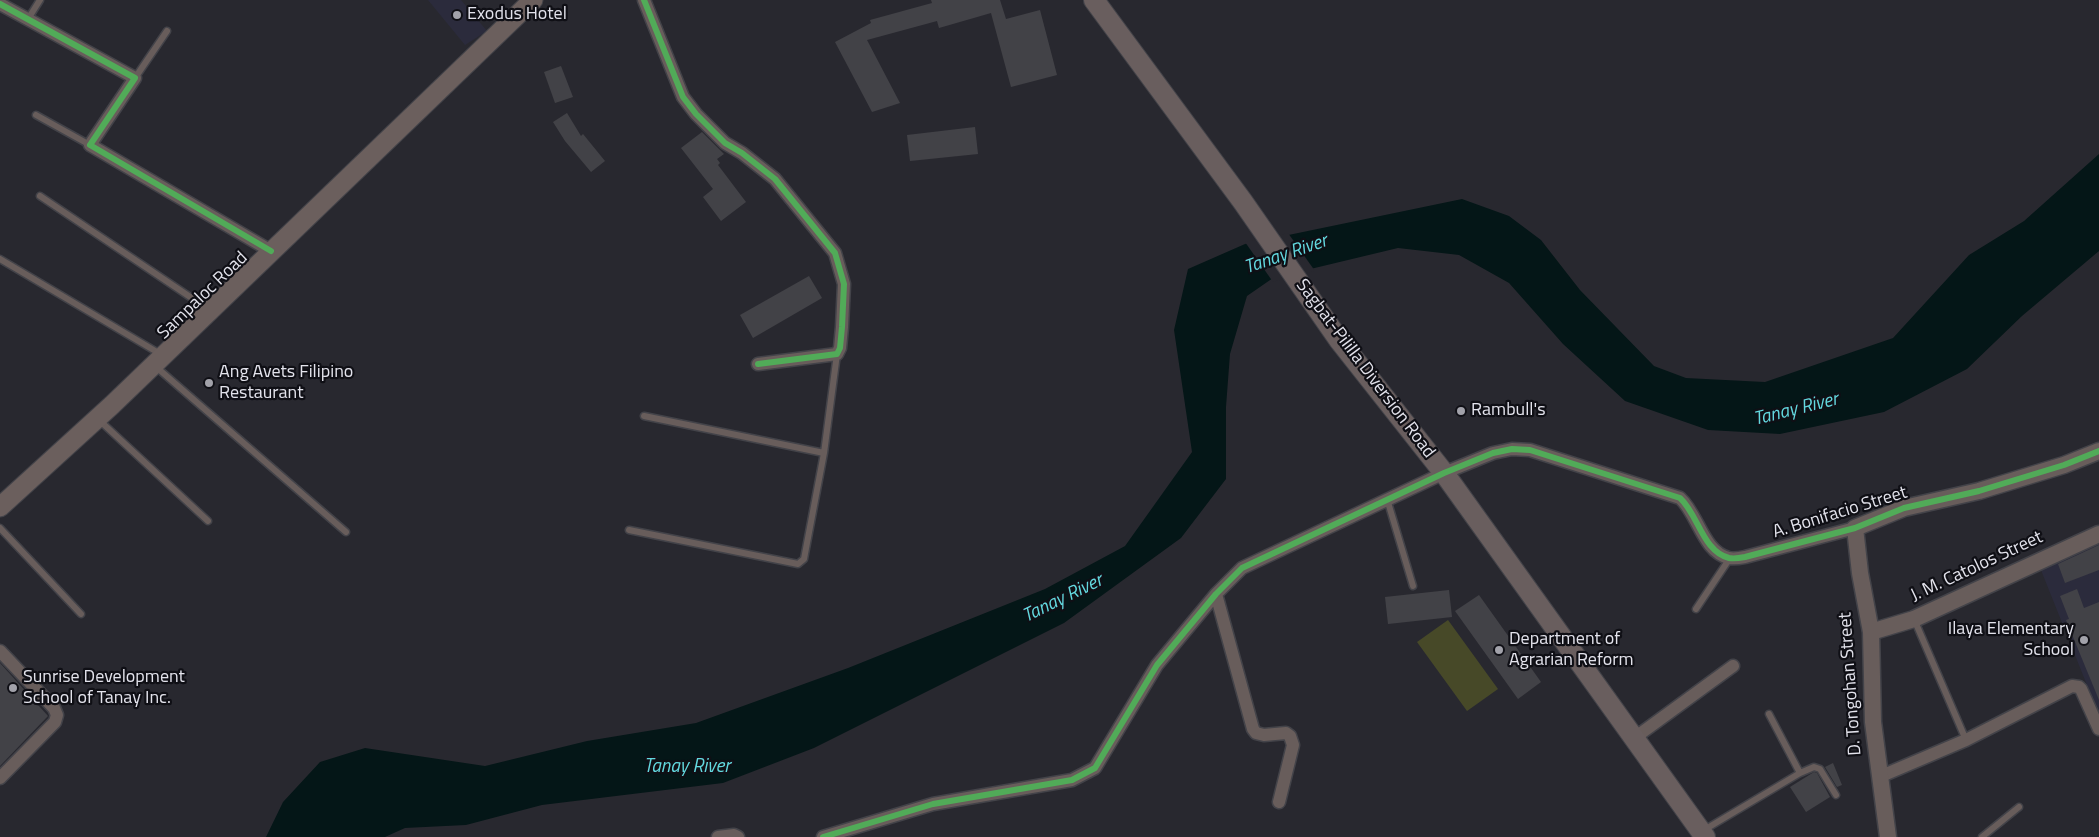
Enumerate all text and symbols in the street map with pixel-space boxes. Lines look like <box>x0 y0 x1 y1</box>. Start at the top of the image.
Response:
place label: Exodus Hotel <box>467 4 567 26</box>
marker: Exodus Hotel <box>451 9 463 21</box>
water label: Tanay River <box>1241 230 1331 280</box>
street label: Sampaloc Road <box>154 248 252 344</box>
street label: Sagbat-Pililla Diversion Road <box>1291 275 1439 463</box>
place label: Ang Avets Filipino Restaurant <box>219 362 353 404</box>
marker: Ang Avets Filipino Restaurant <box>203 377 215 389</box>
water label: Tanay River <box>1751 388 1841 432</box>
place label: Rambull's <box>1471 400 1546 422</box>
marker: Rambull's <box>1455 405 1467 417</box>
street label: A. Bonifacio Street <box>1770 482 1910 544</box>
street label: J. M. Catolos Street <box>1908 527 2046 607</box>
water label: Tanay River <box>1019 570 1107 628</box>
street label: D. Tongohan Street <box>1835 612 1867 756</box>
place label: Ilaya Elementary School <box>1948 619 2074 662</box>
place label: Department of Agrarian Reform <box>1509 629 1633 672</box>
marker: Ilaya Elementary School <box>2078 634 2090 646</box>
marker: Department of Agrarian Reform <box>1493 644 1505 656</box>
place label: Sunrise Development School of Tanay Inc. <box>23 667 185 710</box>
marker: Sunrise Development School of Tanay Inc. <box>7 682 19 694</box>
water label: Tanay River <box>644 756 730 778</box>

